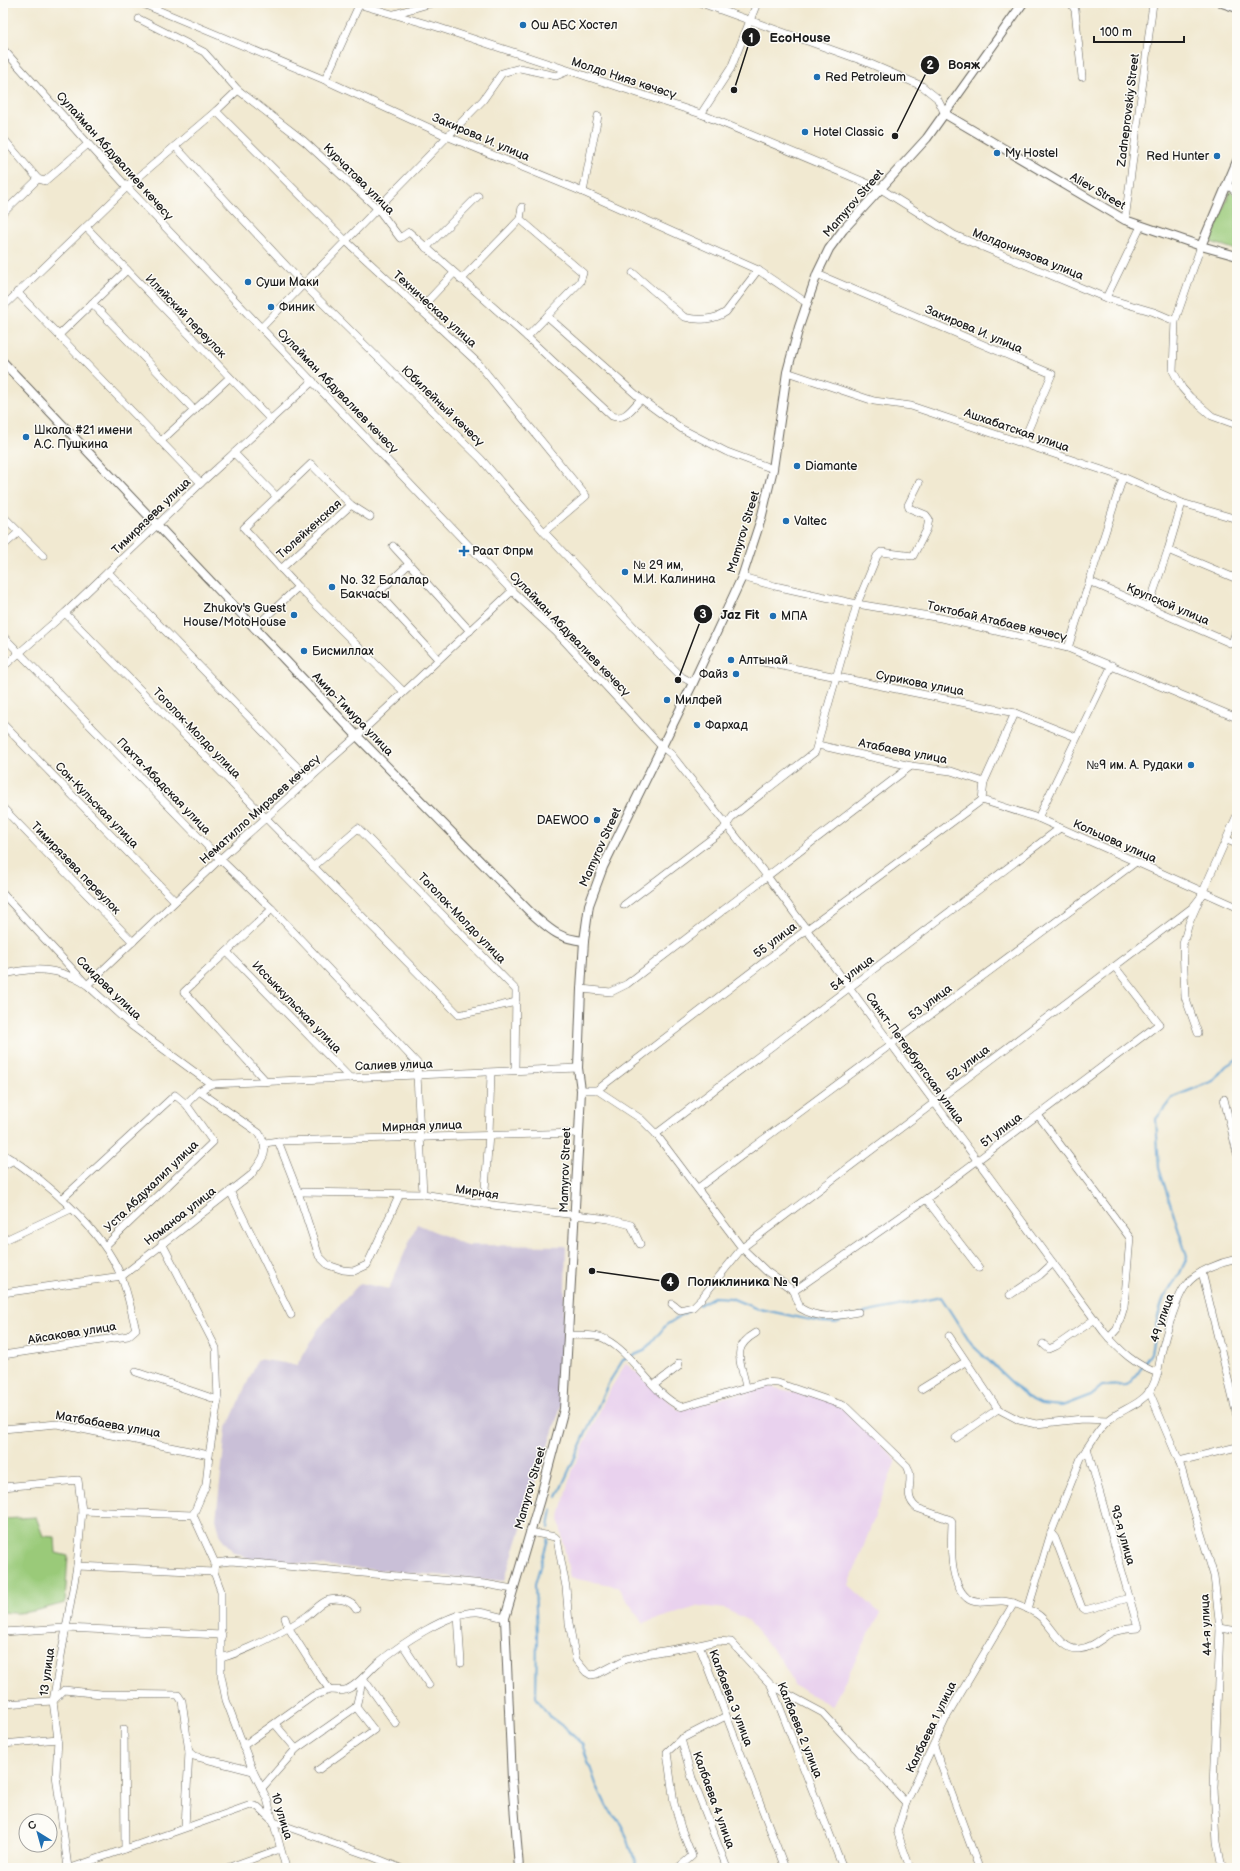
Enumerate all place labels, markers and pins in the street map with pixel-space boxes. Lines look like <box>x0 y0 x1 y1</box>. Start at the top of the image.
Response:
place label: Ош АБС Хостел <box>531 18 618 33</box>
marker: Ош АБС Хостел <box>518 20 528 30</box>
callout: EcoHouse <box>741 25 838 50</box>
callout: Вояж <box>920 52 988 77</box>
place label: Red Petroleum <box>825 70 906 85</box>
marker: Red Petroleum <box>812 72 822 82</box>
place label: Hotel Classic <box>813 125 884 140</box>
marker: Hotel Classic <box>800 127 810 137</box>
place label: My Hostel <box>1005 146 1058 161</box>
marker: My Hostel <box>992 148 1002 158</box>
place label: Red Hunter <box>1146 149 1210 164</box>
marker: Red Hunter <box>1212 151 1222 161</box>
place label: Суши Маки <box>256 275 319 290</box>
marker: Суши Маки <box>243 277 253 287</box>
place label: Финик <box>279 300 315 315</box>
marker: Финик <box>266 302 276 312</box>
place label: Школа #21 имени А.С. Пушкина <box>33 423 132 452</box>
marker: Школа #21 имени А.С. Пушкина <box>21 432 31 442</box>
place label: Diamante <box>805 459 857 474</box>
marker: Diamante <box>792 461 802 471</box>
place label: Valtec <box>794 514 827 529</box>
marker: Valtec <box>781 516 791 526</box>
place label: Раат Фпрм <box>472 544 534 559</box>
marker: Раат Фпрм <box>459 546 469 556</box>
place label: № 29 им, М.И. Калинина <box>633 558 716 587</box>
marker: № 29 им, М.И. Калинина <box>620 567 630 577</box>
place label: No. 32 Балалар Бакчасы <box>340 573 429 602</box>
marker: No. 32 Балалар Бакчасы <box>327 582 337 592</box>
place label: Zhukov's Guest House/MotoHouse <box>183 601 286 630</box>
callout: Jaz Fit <box>693 602 768 627</box>
place label: МПА <box>781 609 808 624</box>
marker: Zhukov's Guest House/MotoHouse <box>289 610 299 620</box>
marker: МПА <box>768 611 778 621</box>
place label: Бисмиллах <box>312 644 374 659</box>
marker: Бисмиллах <box>299 646 309 656</box>
place label: Алтынай <box>738 653 788 668</box>
marker: Алтынай <box>726 655 736 665</box>
place label: Файз <box>699 667 728 682</box>
marker: Файз <box>731 669 741 679</box>
place label: Милфей <box>675 693 722 708</box>
marker: Милфей <box>662 695 672 705</box>
place label: Фархад <box>705 718 748 733</box>
marker: Фархад <box>692 720 702 730</box>
place label: №9 им. А. Рудаки <box>1086 758 1183 773</box>
marker: №9 им. А. Рудаки <box>1186 760 1196 770</box>
place label: DAEWOO <box>537 813 589 828</box>
marker: DAEWOO <box>592 815 602 825</box>
callout: Поликлиника № 9 <box>660 1269 807 1294</box>

